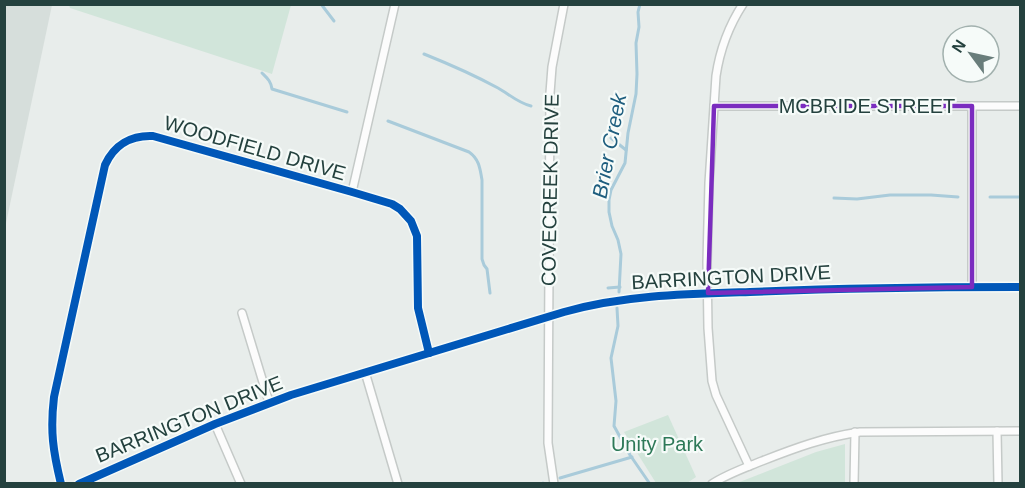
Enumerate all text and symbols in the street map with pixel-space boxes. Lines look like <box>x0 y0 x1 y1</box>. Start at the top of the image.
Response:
north arrow <box>941 24 1001 84</box>
text: N <box>949 37 969 56</box>
water label: Brier Creek <box>588 90 631 200</box>
street label: COVECREEK DRIVE <box>537 94 563 286</box>
street label: MCBRIDE STREET <box>779 95 955 117</box>
street label: WOODFIELD DRIVE <box>162 112 348 184</box>
street label: BARRINGTON DRIVE <box>631 261 831 293</box>
street label: BARRINGTON DRIVE <box>92 371 286 467</box>
park label: Unity Park <box>611 433 704 455</box>

